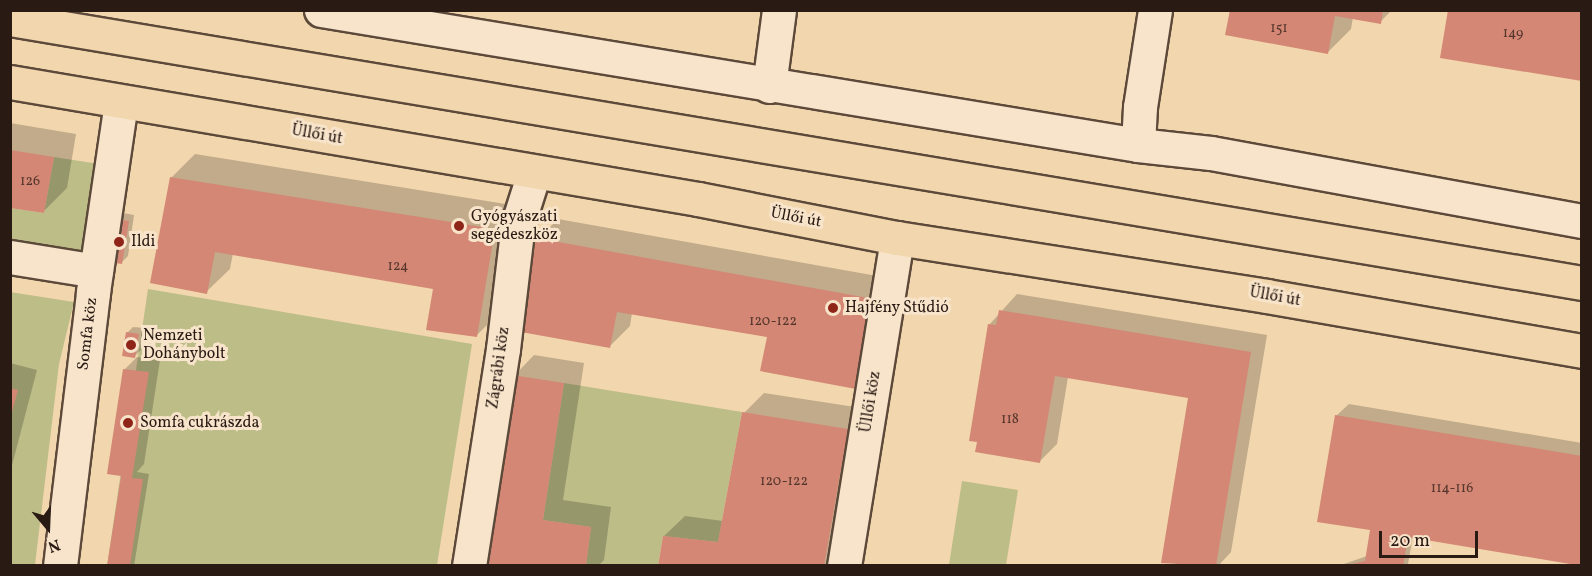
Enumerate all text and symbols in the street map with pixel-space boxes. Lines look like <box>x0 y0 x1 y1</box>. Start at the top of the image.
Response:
house number: 151 <box>1270 21 1288 37</box>
house number: 149 <box>1503 26 1523 42</box>
street label: Üllői út <box>290 121 344 149</box>
house number: 126 <box>20 174 40 190</box>
street label: Üllői út <box>769 204 823 232</box>
place label: Gyógyászati segédeszköz <box>471 207 558 245</box>
marker: Gyógyászati segédeszköz <box>452 219 466 233</box>
place label: Ildi <box>131 232 155 252</box>
marker: Ildi <box>112 235 126 249</box>
house number: 124 <box>388 259 408 275</box>
street label: Üllői út <box>1248 283 1302 311</box>
street label: Somfa köz <box>74 297 102 371</box>
place label: Hajfény Stűdió <box>845 298 949 318</box>
marker: Hajfény Stűdió <box>826 301 840 315</box>
house number: 120-122 <box>749 314 797 330</box>
place label: Nemzeti Dohánybolt <box>143 326 226 364</box>
street label: Zágrábi köz <box>484 326 514 410</box>
marker: Nemzeti Dohánybolt <box>124 338 138 352</box>
street label: Üllői köz <box>857 370 885 434</box>
house number: 118 <box>1001 412 1019 428</box>
place label: Somfa cukrászda <box>140 413 260 433</box>
marker: Somfa cukrászda <box>121 416 135 430</box>
house number: 120-122 <box>760 474 808 490</box>
house number: 114-116 <box>1431 481 1473 497</box>
north arrow <box>18 498 78 558</box>
scale bar <box>1382 519 1481 557</box>
text: 20 m <box>1390 529 1430 554</box>
text: N <box>45 533 63 557</box>

